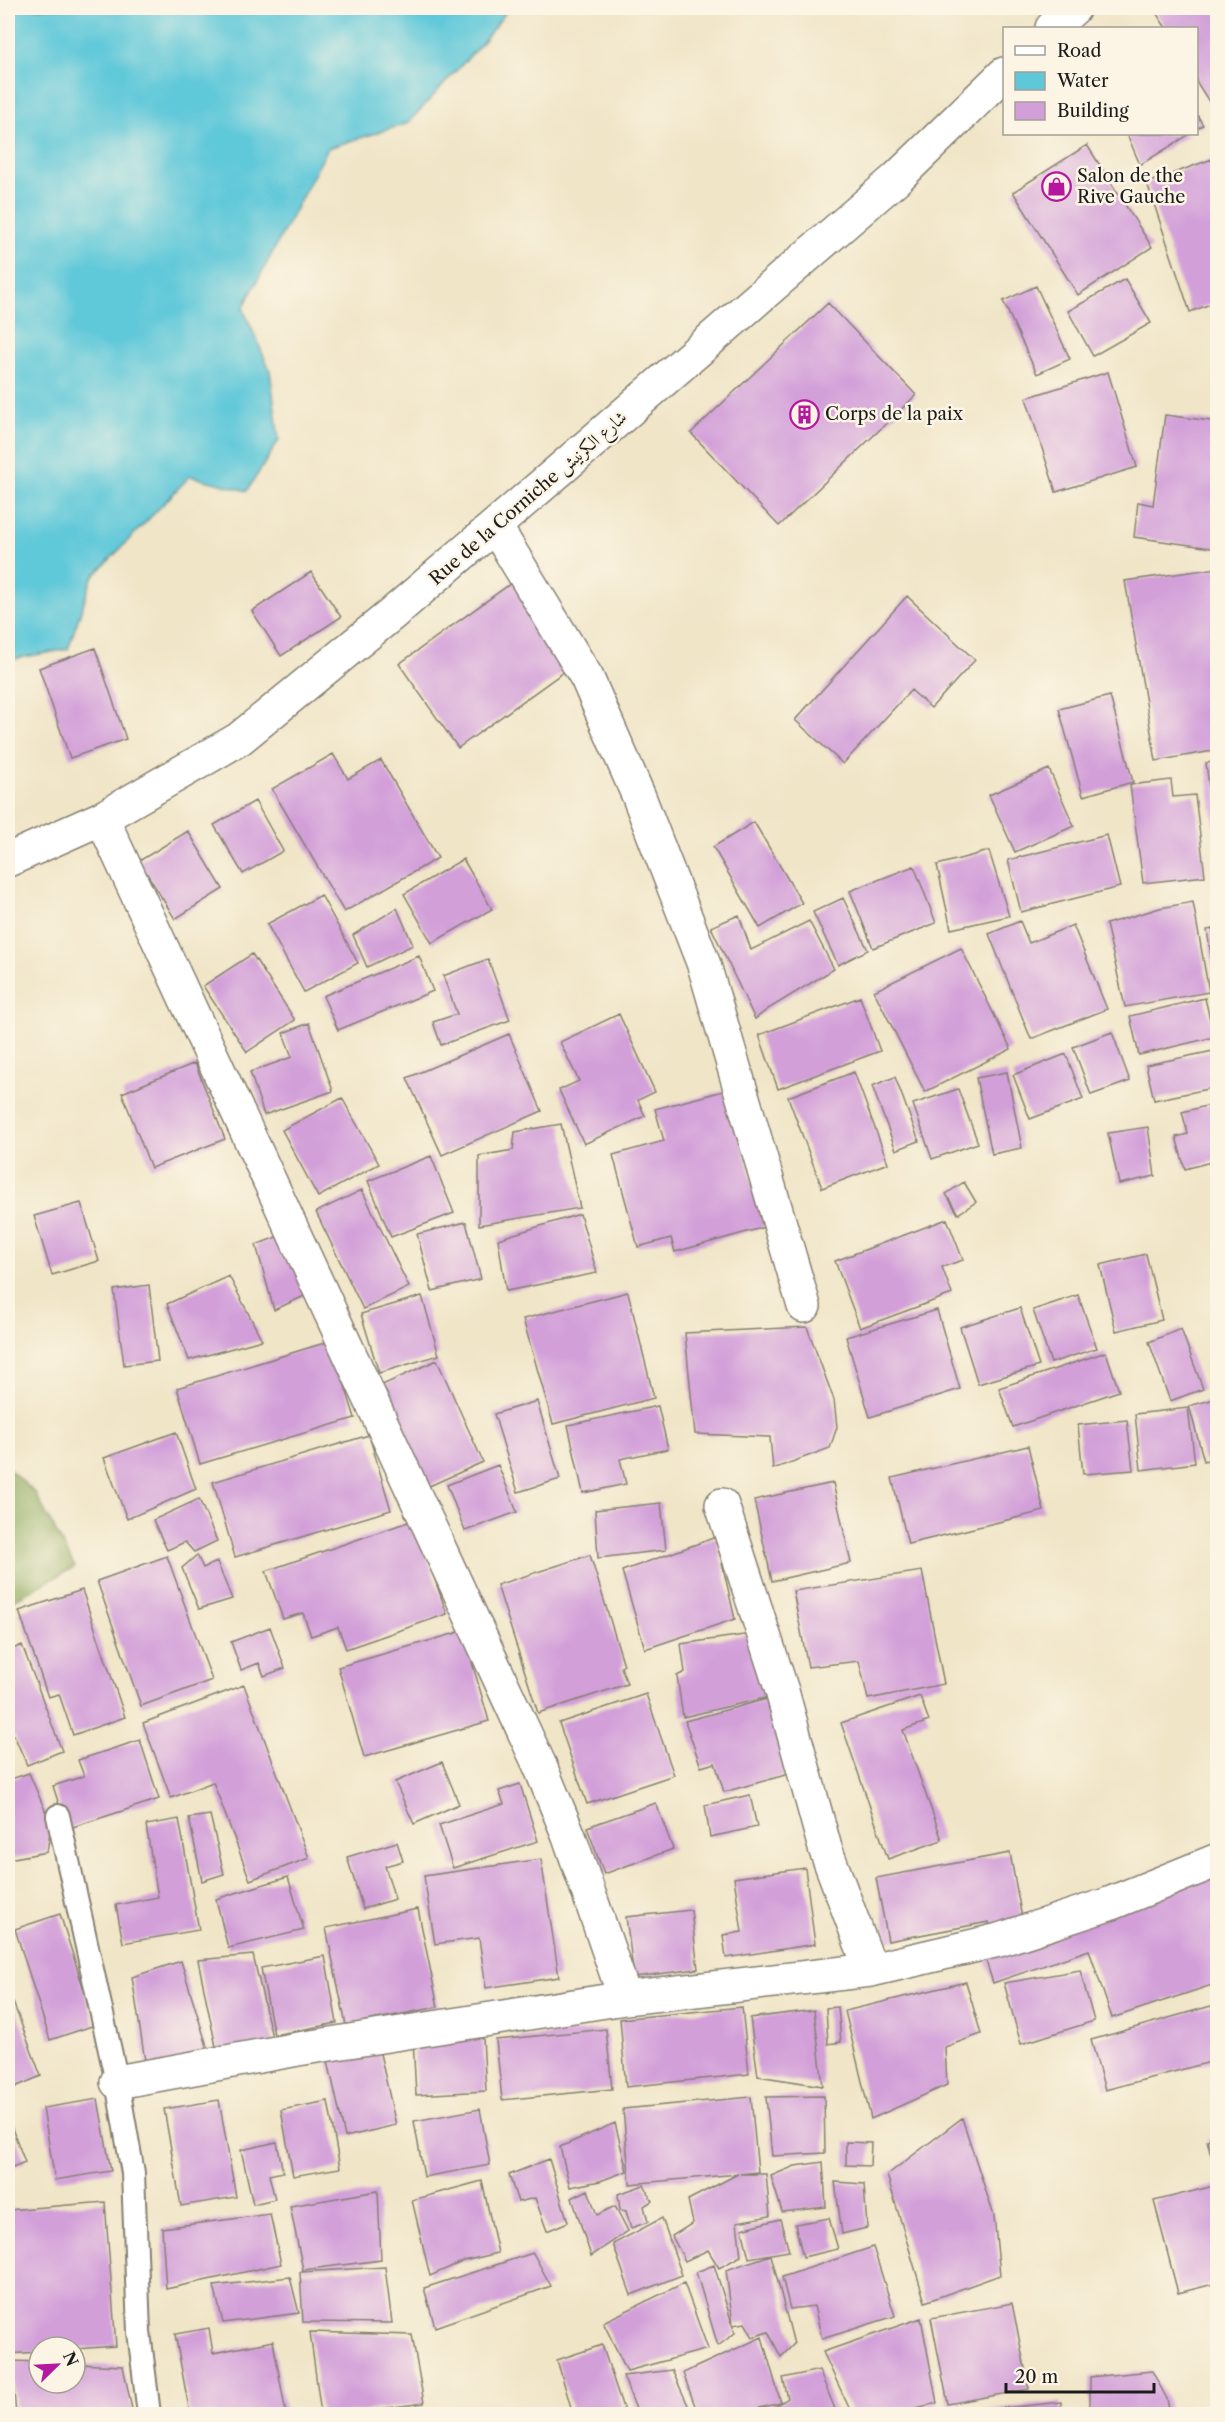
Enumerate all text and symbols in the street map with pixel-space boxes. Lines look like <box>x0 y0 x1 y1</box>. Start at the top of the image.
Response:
legend <box>1003 27 1198 135</box>
text: Road <box>1057 40 1102 62</box>
text: Water <box>1056 70 1109 92</box>
text: Building <box>1057 100 1129 122</box>
place label: Salon de the Rive Gauche <box>1077 165 1185 208</box>
shop icon: Salon de the Rive Gauche <box>1040 170 1072 202</box>
building icon: Corps de la paix <box>788 398 820 430</box>
place label: Corps de la paix <box>825 403 964 425</box>
street label: Rue de la Corniche شارع الكرنيش <box>425 406 634 593</box>
north arrow <box>27 2335 87 2395</box>
text: N <box>59 2348 83 2369</box>
scale bar <box>1006 2356 1154 2394</box>
text: 20 m <box>1015 2366 1059 2388</box>

